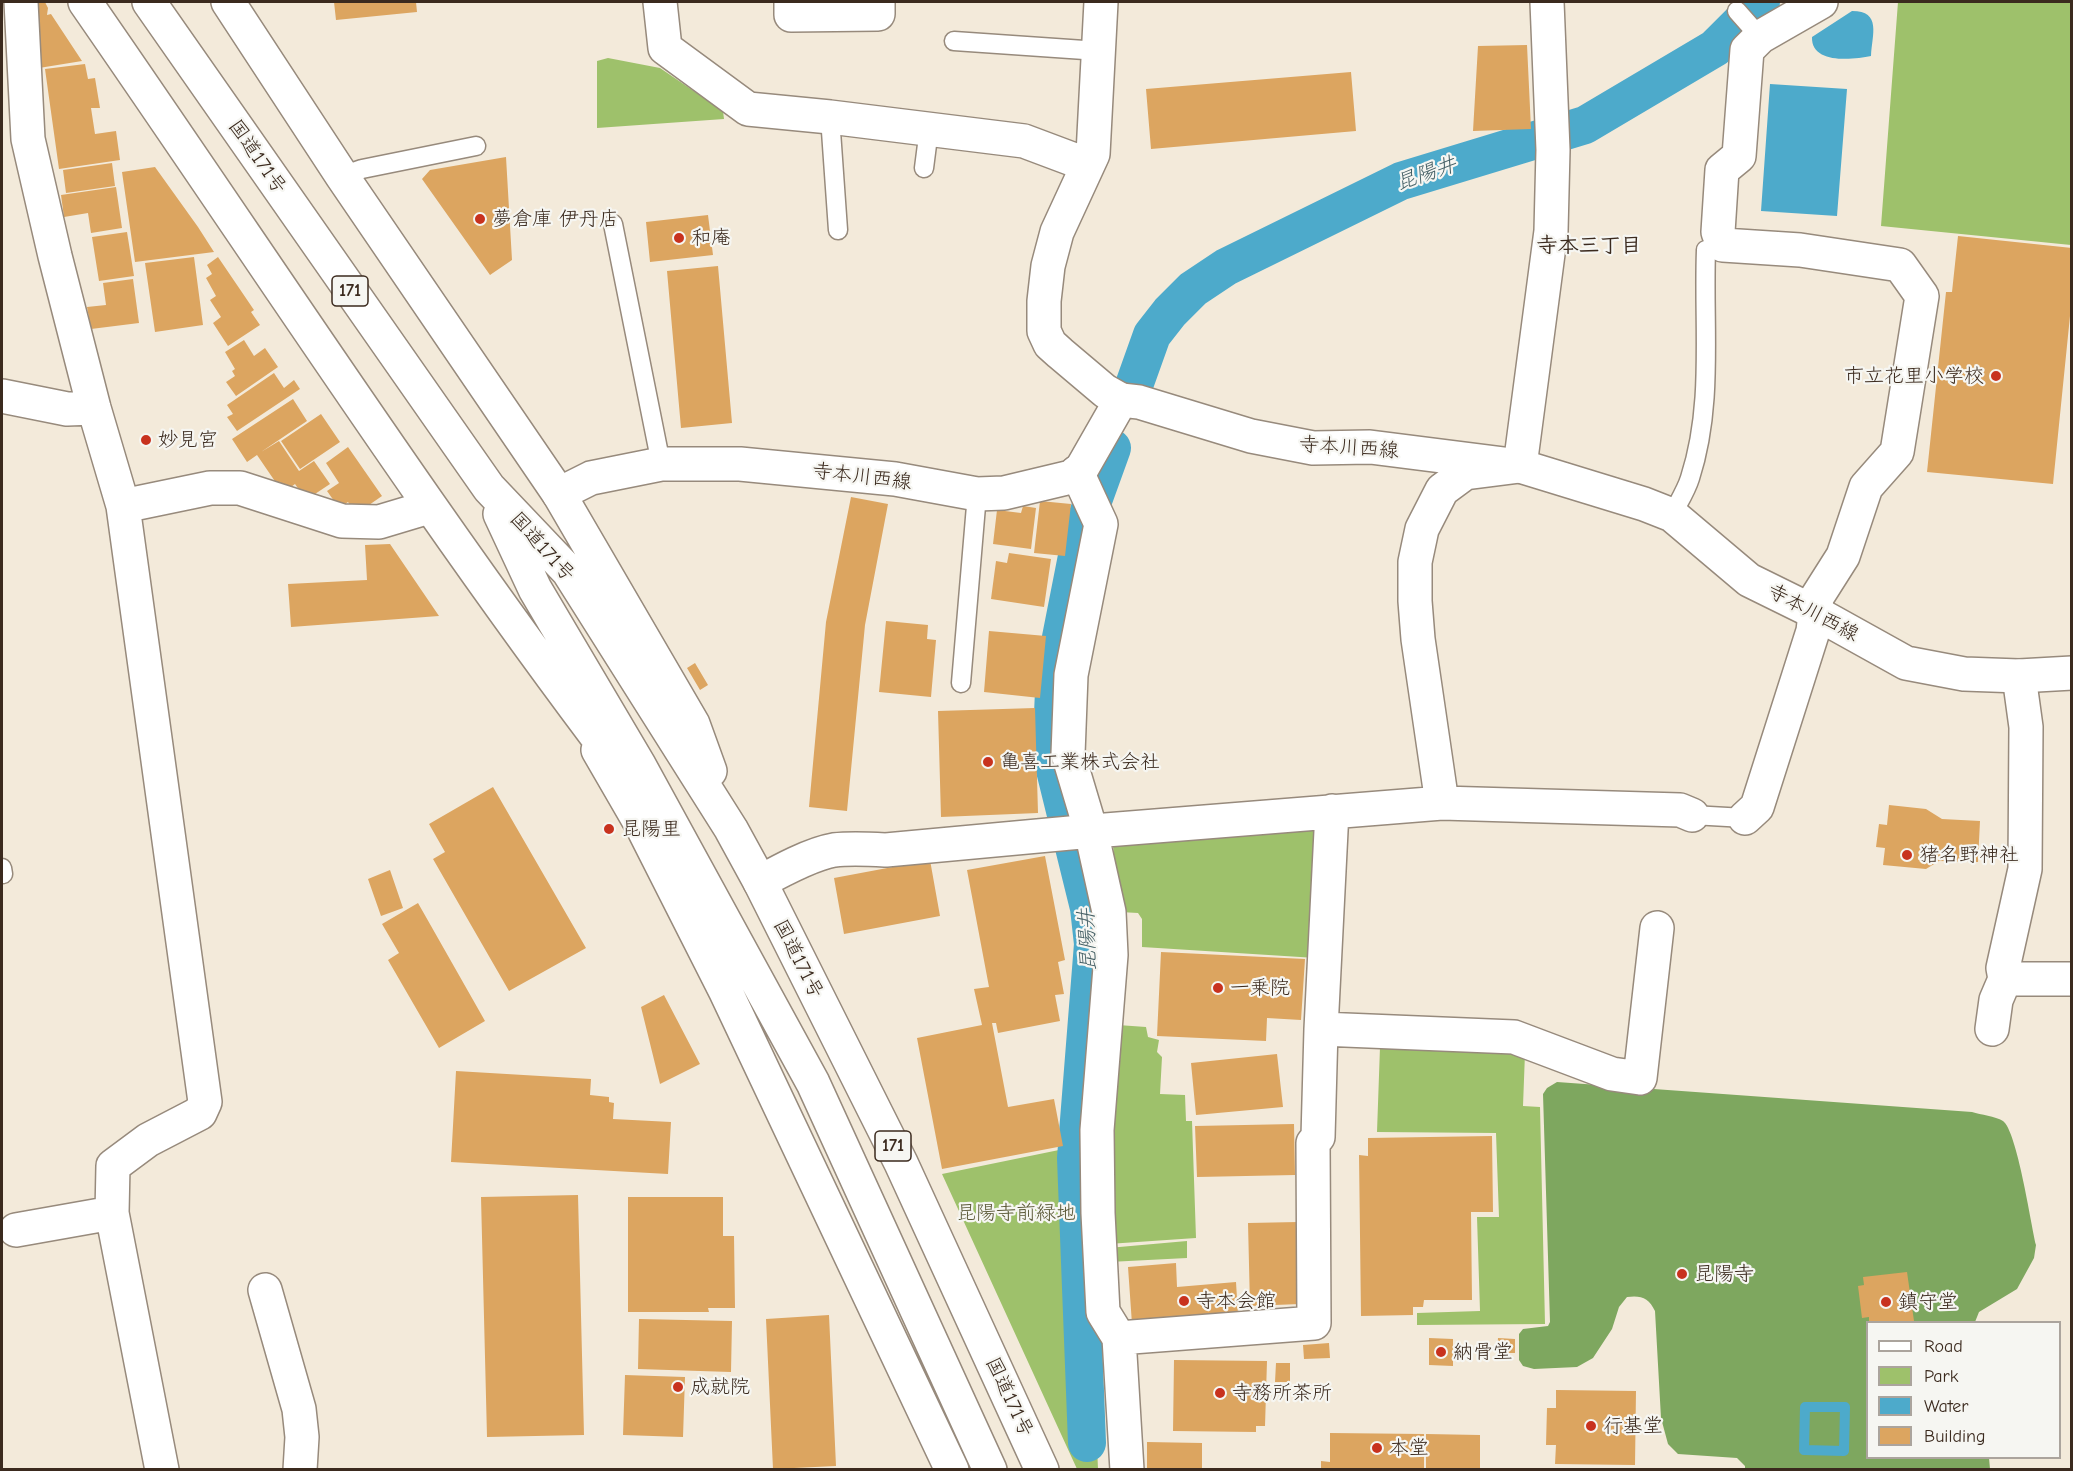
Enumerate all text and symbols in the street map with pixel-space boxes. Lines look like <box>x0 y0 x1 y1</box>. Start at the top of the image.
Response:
street label: 国道171号 <box>223 115 291 199</box>
water label: 昆陽井 <box>1392 152 1460 196</box>
place label: 夢倉庫 伊丹店 <box>492 207 619 231</box>
marker: 夢倉庫 伊丹店 <box>473 212 487 226</box>
place label: 和庵 <box>691 226 731 250</box>
marker: 和庵 <box>672 231 686 245</box>
district label: 寺本三丁目 <box>1537 233 1641 259</box>
road number: 171 <box>332 276 368 306</box>
place label: 市立花里小学校 <box>1844 364 1984 388</box>
marker: 市立花里小学校 <box>1989 369 2003 383</box>
place label: 妙見宮 <box>158 428 218 452</box>
marker: 妙見宮 <box>139 433 153 447</box>
street label: 寺本川西線 <box>1298 433 1400 463</box>
street label: 寺本川西線 <box>811 459 913 495</box>
street label: 国道171号 <box>505 507 579 587</box>
street label: 寺本川西線 <box>1763 579 1863 647</box>
place label: 亀喜工業株式会社 <box>1000 750 1160 774</box>
marker: 亀喜工業株式会社 <box>981 755 995 769</box>
place label: 昆陽里 <box>621 817 681 841</box>
marker: 昆陽里 <box>602 822 616 836</box>
place label: 猪名野神社 <box>1919 843 2019 867</box>
marker: 猪名野神社 <box>1900 848 1914 862</box>
water label: 昆陽井 <box>1074 908 1102 972</box>
street label: 国道171号 <box>768 916 828 1002</box>
place label: 一乗院 <box>1230 976 1290 1000</box>
marker: 一乗院 <box>1211 981 1225 995</box>
road number: 171 <box>875 1131 911 1161</box>
park label: 昆陽寺前緑地 <box>956 1201 1076 1225</box>
place label: 昆陽寺 <box>1694 1262 1754 1286</box>
marker: 昆陽寺 <box>1675 1267 1689 1281</box>
place label: 寺本会館 <box>1196 1289 1276 1313</box>
place label: 鎮守堂 <box>1898 1290 1958 1314</box>
marker: 寺本会館 <box>1177 1294 1191 1308</box>
marker: 鎮守堂 <box>1879 1295 1893 1309</box>
legend <box>1866 1321 2061 1459</box>
text: Road <box>1924 1336 1963 1357</box>
place label: 納骨堂 <box>1453 1340 1513 1364</box>
marker: 納骨堂 <box>1434 1345 1448 1359</box>
street label: 国道171号 <box>980 1353 1038 1441</box>
text: Park <box>1924 1366 1958 1387</box>
place label: 成就院 <box>690 1375 750 1399</box>
marker: 成就院 <box>671 1380 685 1394</box>
place label: 寺務所茶所 <box>1232 1381 1332 1405</box>
marker: 寺務所茶所 <box>1213 1386 1227 1400</box>
text: Water <box>1924 1396 1968 1417</box>
place label: 行基堂 <box>1603 1414 1663 1438</box>
marker: 行基堂 <box>1584 1419 1598 1433</box>
text: Building <box>1924 1426 1986 1447</box>
place label: 本堂 <box>1389 1436 1429 1460</box>
marker: 本堂 <box>1370 1441 1384 1455</box>

